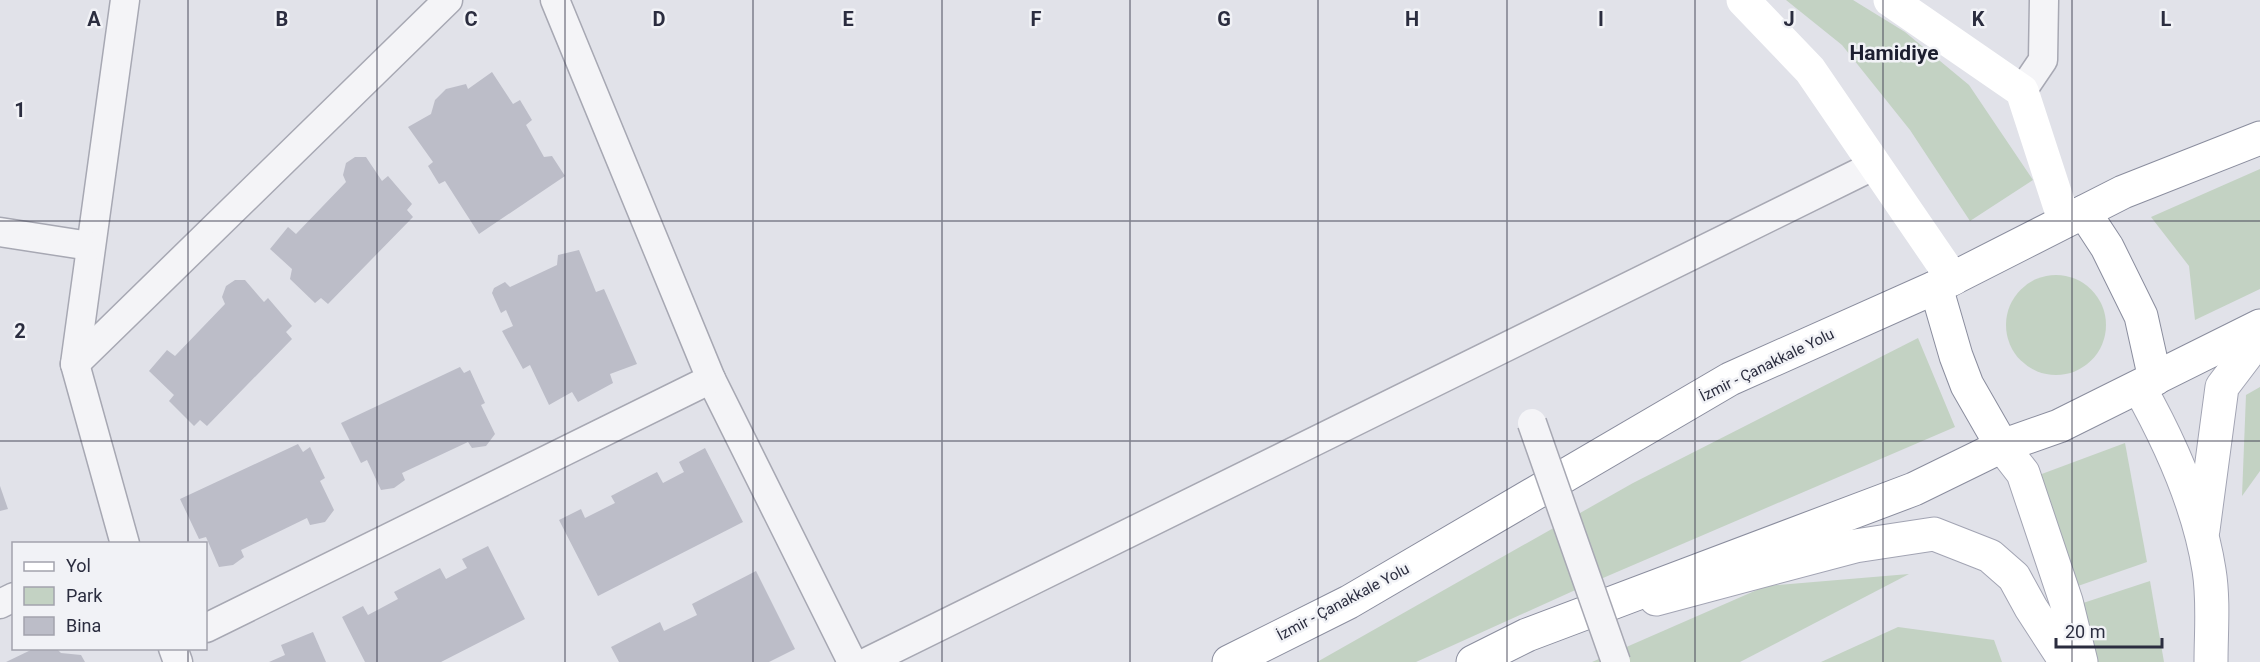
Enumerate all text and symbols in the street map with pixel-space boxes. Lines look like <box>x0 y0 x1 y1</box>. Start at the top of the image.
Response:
text: A <box>87 7 101 31</box>
text: B <box>276 7 288 31</box>
text: C <box>464 7 478 31</box>
text: D <box>653 7 666 31</box>
text: E <box>842 7 854 31</box>
text: F <box>1031 7 1042 31</box>
text: G <box>1217 7 1231 31</box>
text: H <box>1405 7 1419 31</box>
text: I <box>1598 7 1604 31</box>
text: J <box>1783 7 1795 31</box>
text: K <box>1972 7 1985 31</box>
text: L <box>2161 7 2172 31</box>
district label: Hamidiye <box>1850 41 1938 65</box>
text: 1 <box>14 98 26 122</box>
text: 2 <box>14 319 26 343</box>
street label: İzmir - Çanakkale Yolu <box>1697 325 1837 405</box>
legend <box>12 542 207 650</box>
text: Yol <box>66 555 91 576</box>
street label: İzmir - Çanakkale Yolu <box>1274 560 1412 644</box>
text: Park <box>66 585 103 606</box>
scale bar <box>2056 611 2162 649</box>
text: Bina <box>66 615 101 636</box>
text: 20 m <box>2065 621 2105 642</box>

